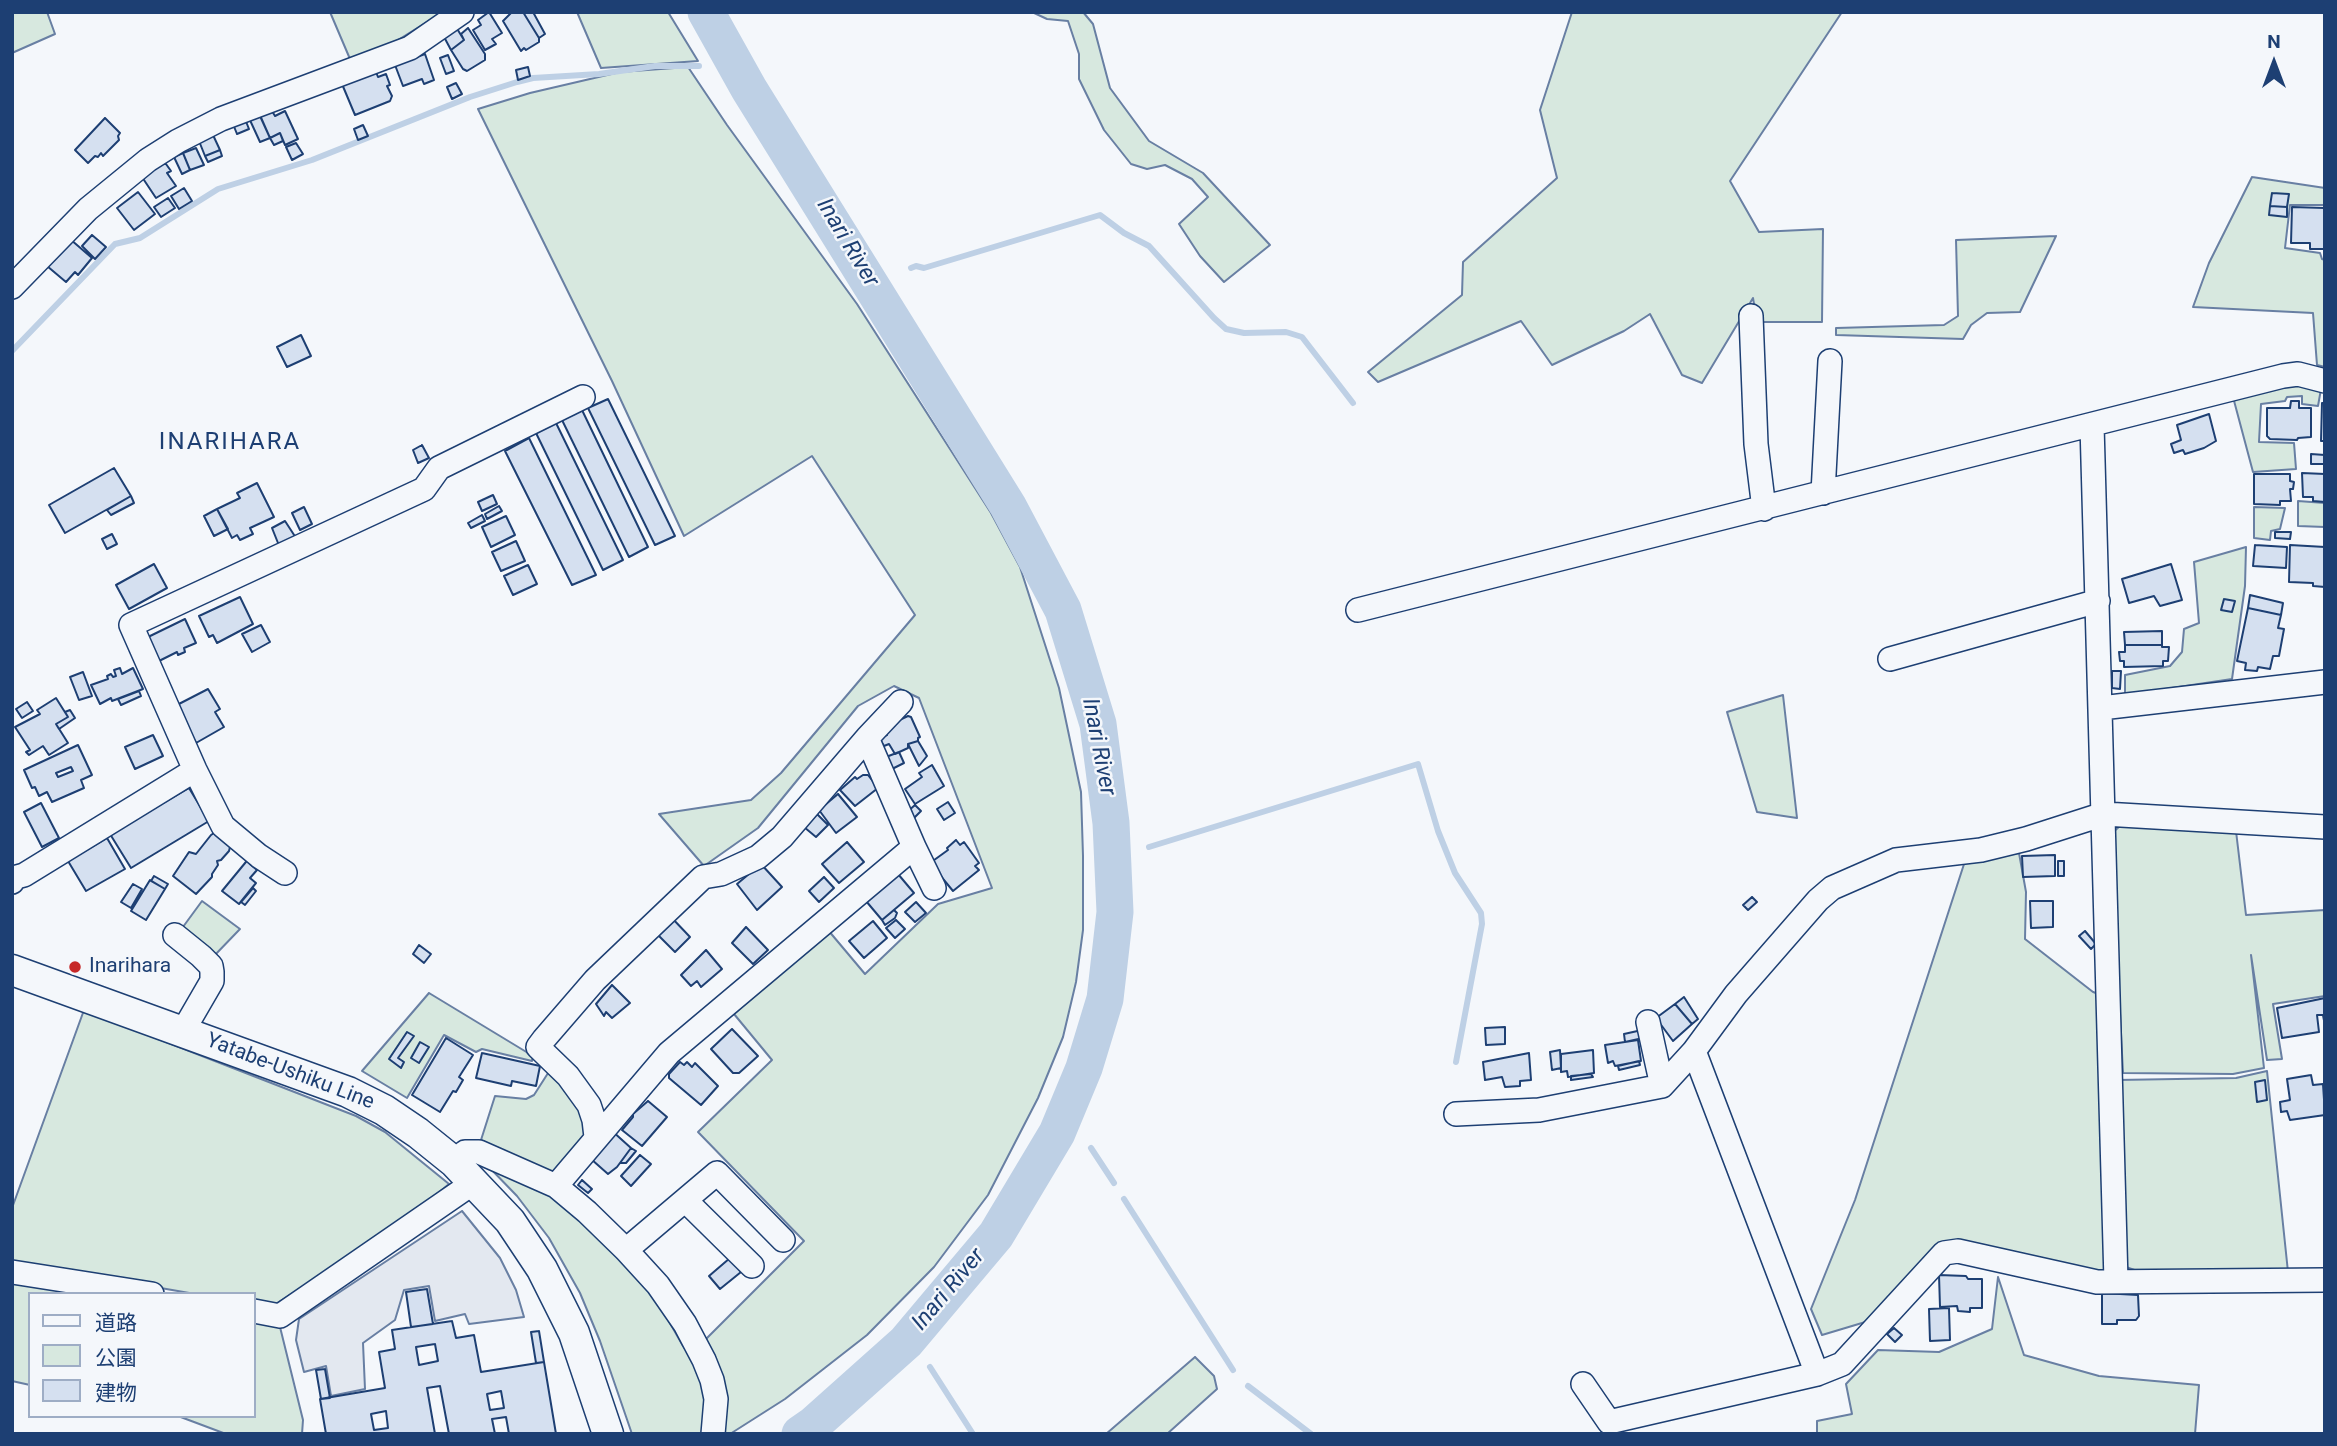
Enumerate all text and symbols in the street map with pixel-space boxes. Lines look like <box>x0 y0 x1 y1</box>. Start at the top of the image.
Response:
north arrow <box>2239 28 2309 98</box>
text: N <box>2267 30 2281 53</box>
water label: Inari River <box>810 194 884 292</box>
district label: INARIHARA <box>160 429 300 457</box>
water label: Inari River <box>1075 696 1121 798</box>
place label: Inarihara <box>89 954 171 980</box>
marker: Inarihara <box>67 959 83 975</box>
street label: Yatabe-Ushiku Line <box>202 1028 378 1116</box>
water label: Inari River <box>907 1243 991 1337</box>
legend <box>28 1292 256 1418</box>
text: 道路 <box>95 1311 137 1335</box>
text: 公園 <box>95 1346 137 1370</box>
text: 建物 <box>95 1381 137 1405</box>

